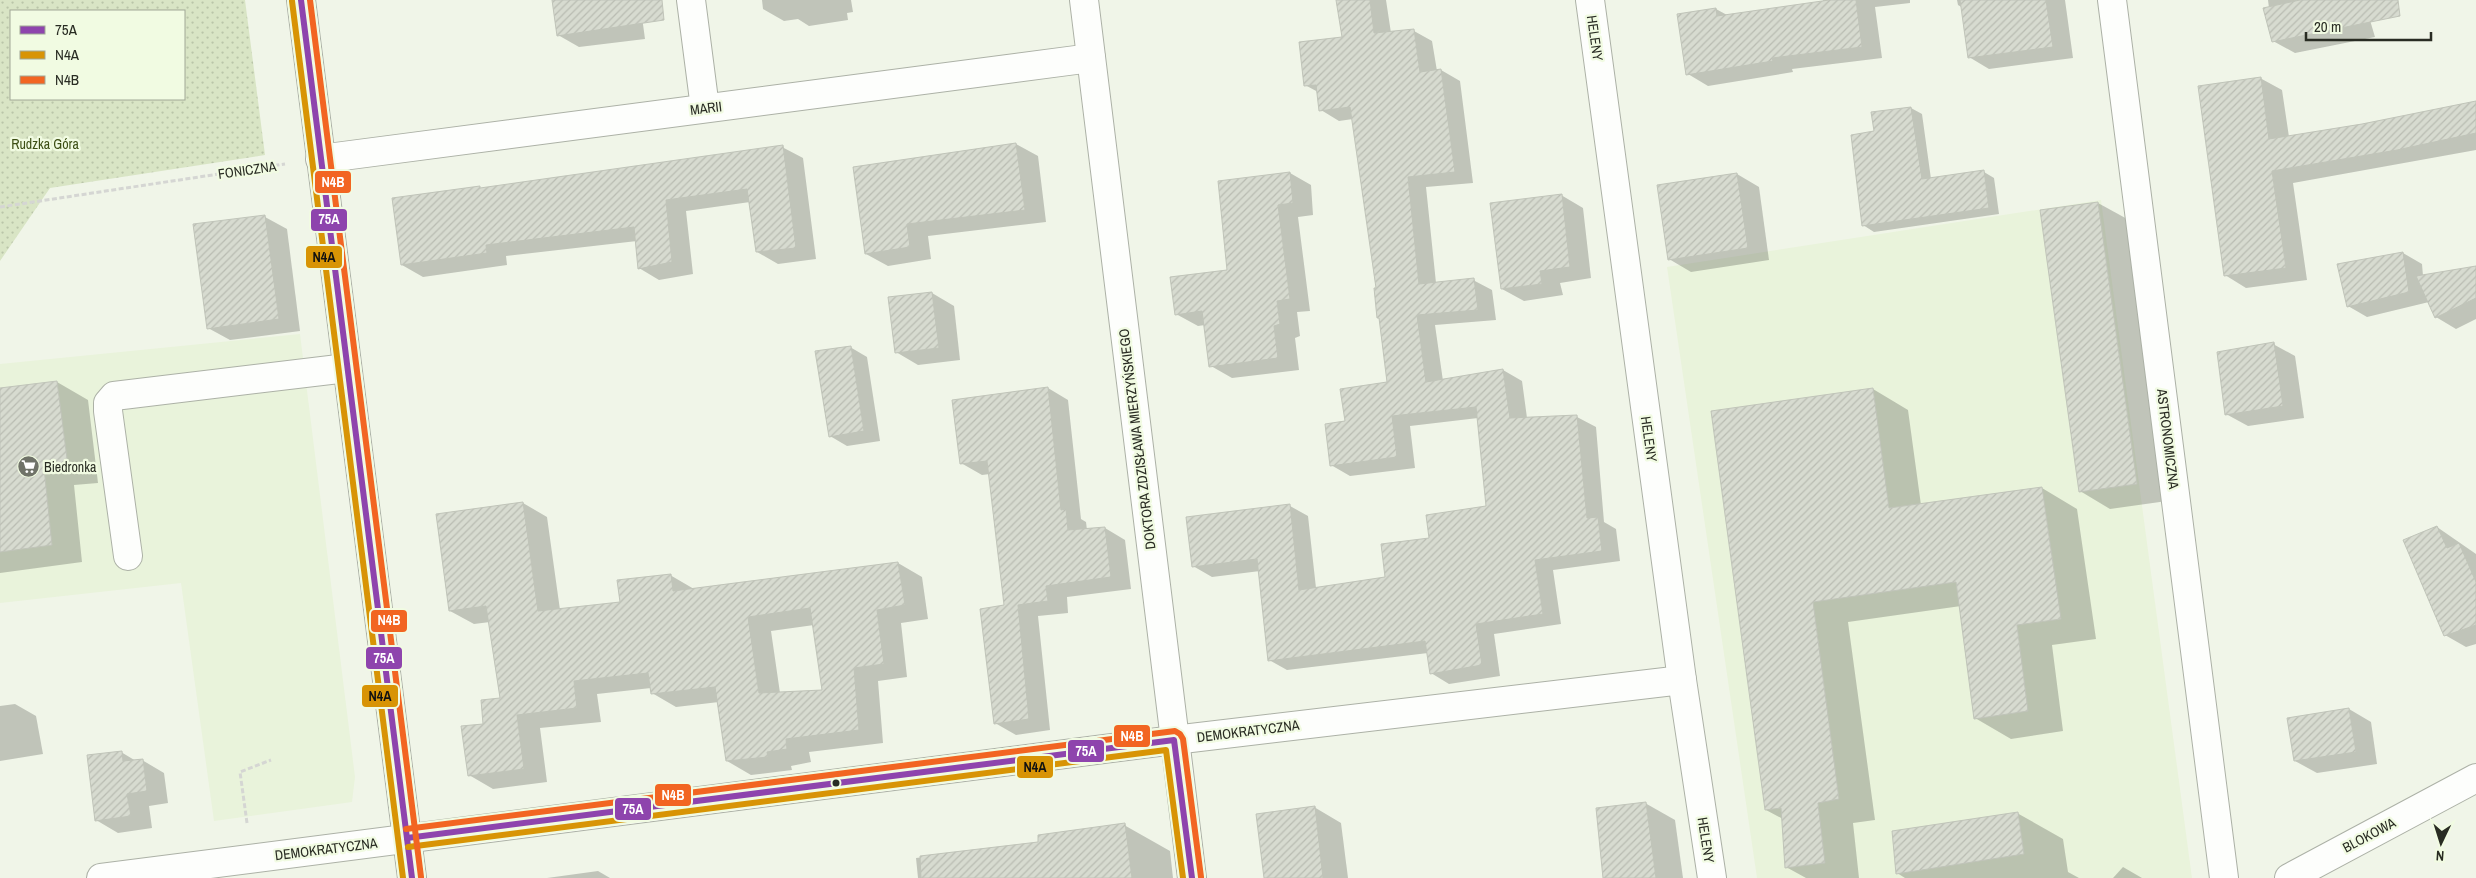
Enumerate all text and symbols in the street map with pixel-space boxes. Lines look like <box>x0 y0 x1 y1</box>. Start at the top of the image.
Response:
legend <box>10 10 185 100</box>
scale bar <box>2306 10 2431 42</box>
street label: HELENY <box>1583 14 1607 62</box>
text: 20 m <box>2314 16 2341 37</box>
text: 75A <box>55 19 78 40</box>
text: N4A <box>55 44 80 65</box>
text: N4B <box>55 69 79 90</box>
street label: MARII <box>689 97 723 119</box>
park label: Rudzka Góra <box>11 135 79 153</box>
street label: FONICZNA <box>217 157 278 183</box>
line badge: N4B <box>314 170 352 194</box>
text: N4B <box>322 173 344 191</box>
line badge: 75A <box>310 208 348 232</box>
text: 75A <box>318 210 340 228</box>
line badge: N4A <box>305 245 343 269</box>
text: N4A <box>313 248 336 266</box>
street label: DOKTORA ZDZISŁAWA MIERZYŃSKIEGO <box>1115 328 1159 550</box>
street label: ASTRONOMICZNA <box>2153 387 2183 490</box>
street label: HELENY <box>1637 415 1661 463</box>
supermarket icon: Biedronka <box>16 455 40 479</box>
place label: Biedronka <box>44 458 97 476</box>
line badge: N4B <box>370 609 408 633</box>
text: N4B <box>378 611 400 629</box>
line badge: 75A <box>365 646 403 670</box>
text: 75A <box>373 649 395 667</box>
line badge: N4A <box>361 684 399 708</box>
text: N4A <box>369 687 392 705</box>
street label: DEMOKRATYCZNA <box>1196 716 1301 746</box>
line badge: N4B <box>1113 724 1151 748</box>
text: N4B <box>1121 727 1143 745</box>
line badge: 75A <box>1067 739 1105 763</box>
text: 75A <box>1075 742 1097 760</box>
line badge: N4A <box>1016 755 1054 779</box>
text: N4A <box>1024 758 1047 776</box>
unlabelled marker <box>831 778 841 788</box>
line badge: N4B <box>654 783 692 807</box>
text: N4B <box>662 786 684 804</box>
line badge: 75A <box>614 797 652 821</box>
text: 75A <box>622 800 644 818</box>
street label: BLOKOWA <box>2339 813 2399 856</box>
street label: HELENY <box>1694 816 1719 864</box>
north arrow <box>2416 818 2466 868</box>
street label: DEMOKRATYCZNA <box>274 834 379 864</box>
text: N <box>2435 847 2445 865</box>

